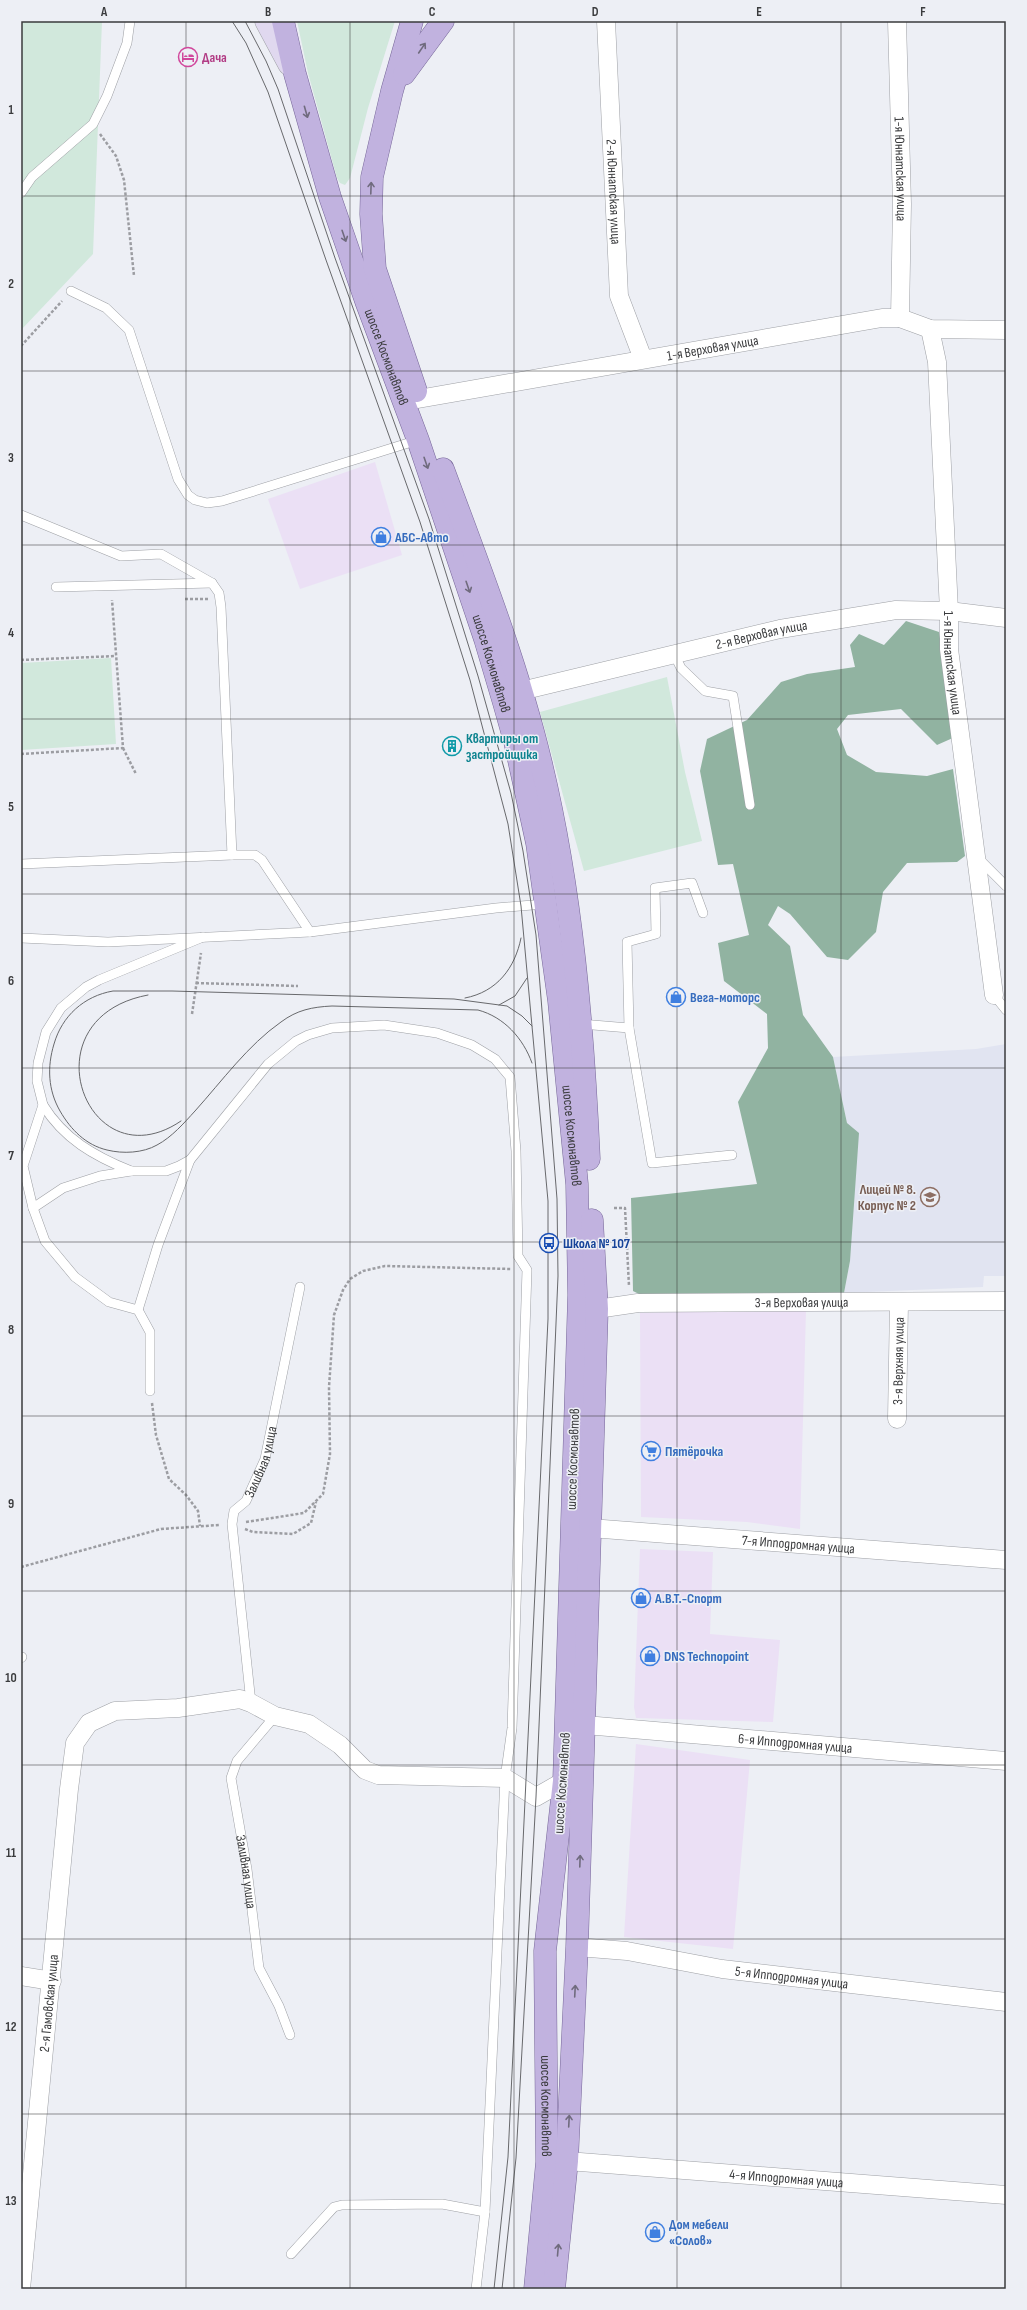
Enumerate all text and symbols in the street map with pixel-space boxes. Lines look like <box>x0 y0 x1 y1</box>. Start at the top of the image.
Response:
text: A <box>100 4 108 20</box>
text: B <box>265 4 271 20</box>
text: C <box>429 4 436 20</box>
text: D <box>592 4 599 20</box>
text: E <box>756 4 762 20</box>
text: F <box>920 4 926 20</box>
one-way arrow <box>418 42 426 54</box>
hotel icon: Дача <box>177 46 199 68</box>
place label: Дача <box>202 49 227 66</box>
text: 1 <box>8 102 14 118</box>
one-way arrow <box>303 105 310 118</box>
street label: 1-я Юннатская улица <box>891 116 911 221</box>
street label: 2-я Юннатская улица <box>603 139 625 245</box>
one-way arrow <box>367 182 375 195</box>
one-way arrow <box>340 230 348 242</box>
text: 2 <box>8 276 14 292</box>
street label: шоссе Космонавтов <box>361 306 413 408</box>
street label: 1-я Верховая улица <box>666 331 760 364</box>
text: 3 <box>8 450 14 466</box>
one-way arrow <box>423 457 430 470</box>
shop icon: АБС-Авто <box>370 526 392 548</box>
place label: АБС-Авто <box>394 529 449 546</box>
one-way arrow <box>464 580 472 592</box>
street label: 1-я Юннатская улица <box>941 611 966 716</box>
street label: шоссе Космонавтов <box>469 612 515 715</box>
street label: 2-я Верховая улица <box>714 616 808 653</box>
text: 4 <box>8 625 14 641</box>
place label: Квартиры от застройщика <box>466 730 538 763</box>
building icon: Квартиры от застройщика <box>441 735 463 757</box>
text: 5 <box>8 799 14 815</box>
text: 6 <box>8 973 14 989</box>
shop icon: Вега-моторс <box>665 986 687 1008</box>
place label: Вега-моторс <box>690 989 760 1006</box>
street label: шоссе Космонавтов <box>559 1084 586 1187</box>
text: 7 <box>8 1148 14 1164</box>
place label: Лицей № 8. Корпус № 2 <box>858 1181 916 1214</box>
school or university icon: Лицей № 8. Корпус № 2 <box>919 1186 941 1208</box>
bus stop icon: Школа № 107 <box>538 1232 560 1254</box>
place label: Школа № 107 <box>563 1235 631 1252</box>
street label: 3-я Верховая улица <box>755 1293 848 1311</box>
street label: 3-я Верхняя улица <box>889 1317 907 1405</box>
text: 8 <box>8 1322 14 1338</box>
street label: шоссе Космонавтов <box>563 1408 583 1510</box>
street label: Заливная улица <box>240 1425 280 1500</box>
supermarket icon: Пятёрочка <box>640 1440 662 1462</box>
place label: Пятёрочка <box>665 1443 723 1460</box>
text: 9 <box>8 1496 14 1512</box>
street label: 7-я Ипподромная улица <box>741 1531 856 1557</box>
shop icon: А.В.Т.-Спорт <box>630 1587 652 1609</box>
place label: А.В.Т.-Спорт <box>654 1590 722 1607</box>
shop icon: DNS Technopoint <box>639 1645 661 1667</box>
place label: DNS Technopoint <box>664 1648 749 1665</box>
text: 10 <box>5 1670 17 1686</box>
street label: 6-я Ипподромная улица <box>737 1730 853 1756</box>
street label: шоссе Космонавтов <box>550 1732 574 1834</box>
street label: Заливная улица <box>233 1834 260 1910</box>
text: 11 <box>6 1845 16 1861</box>
one-way arrow <box>576 1855 584 1868</box>
street label: 2-я Гамовская улица <box>35 1954 62 2053</box>
street label: 5-я Ипподромная улица <box>734 1962 849 1992</box>
one-way arrow <box>571 1985 579 1998</box>
text: 12 <box>6 2019 17 2035</box>
street label: шоссе Космонавтов <box>537 2055 555 2157</box>
one-way arrow <box>565 2115 572 2128</box>
street label: 4-я Ипподромная улица <box>729 2165 844 2191</box>
text: 13 <box>6 2193 17 2209</box>
place label: Дом мебели «Солов» <box>669 2216 729 2249</box>
shop icon: Дом мебели «Солов» <box>644 2221 666 2243</box>
one-way arrow <box>554 2244 562 2257</box>

